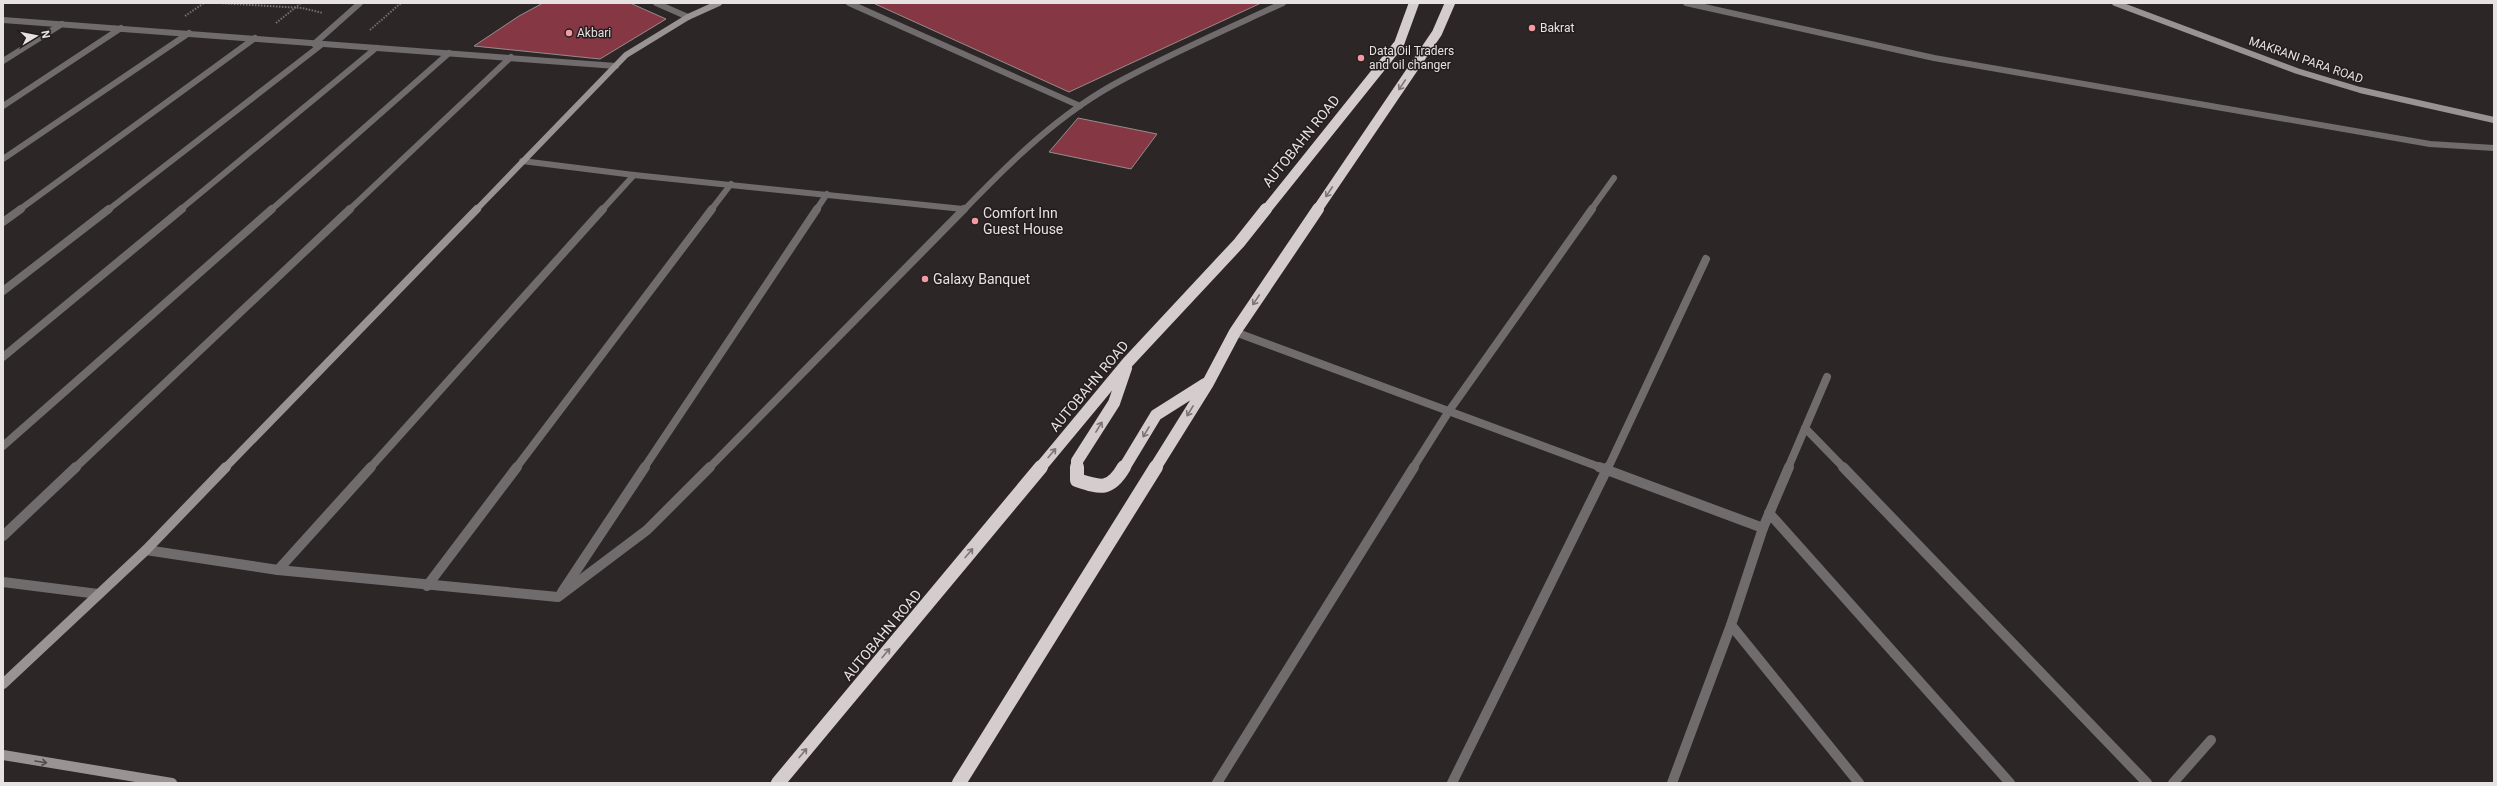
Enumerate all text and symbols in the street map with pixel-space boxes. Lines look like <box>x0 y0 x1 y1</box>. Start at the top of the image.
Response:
north arrow <box>16 16 56 56</box>
place label: Bakrat <box>1540 21 1574 35</box>
marker: Bakrat <box>1527 23 1537 33</box>
place label: Akbari <box>577 26 611 40</box>
marker: Akbari <box>564 28 574 38</box>
text: N <box>38 29 52 40</box>
street label: MAKRANI PARA ROAD <box>2247 34 2365 86</box>
place label: Data Oil Traders and oil changer <box>1369 44 1454 72</box>
marker: Data Oil Traders and oil changer <box>1356 53 1366 63</box>
one-way arrow <box>1398 79 1406 90</box>
street label: AUTOBAHN ROAD <box>1259 92 1343 190</box>
one-way arrow <box>1325 186 1333 197</box>
place label: Comfort Inn Guest House <box>983 205 1063 237</box>
marker: Comfort Inn Guest House <box>970 216 980 226</box>
place label: Galaxy Banquet <box>933 271 1030 287</box>
marker: Galaxy Banquet <box>920 274 930 284</box>
one-way arrow <box>1252 294 1260 305</box>
street label: AUTOBAHN ROAD <box>1046 337 1132 435</box>
one-way arrow <box>1186 405 1194 416</box>
one-way arrow <box>1095 422 1103 433</box>
one-way arrow <box>1142 426 1150 437</box>
one-way arrow <box>1048 448 1057 458</box>
one-way arrow <box>964 548 973 558</box>
street label: AUTOBAHN ROAD <box>839 586 925 684</box>
one-way arrow <box>881 648 890 658</box>
one-way arrow <box>798 748 807 758</box>
one-way arrow <box>35 758 48 766</box>

